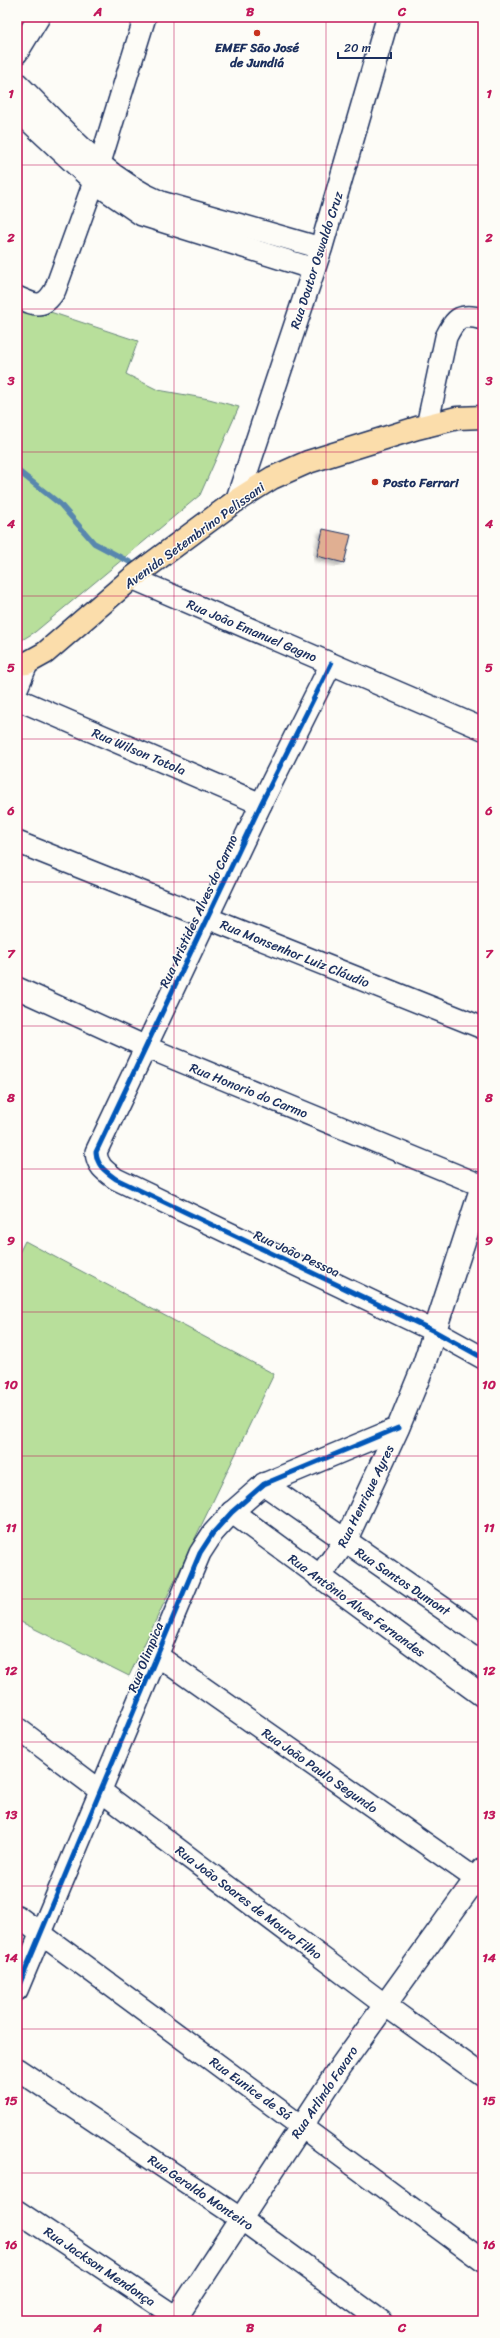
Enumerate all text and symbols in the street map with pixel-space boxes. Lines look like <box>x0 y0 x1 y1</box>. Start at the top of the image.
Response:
text: A <box>93 0 102 23</box>
text: B <box>246 0 255 23</box>
text: C <box>397 0 407 23</box>
marker: EMEF São José de Jundiá <box>252 28 262 38</box>
scale bar <box>338 34 391 60</box>
place label: EMEF São José de Jundiá <box>215 36 299 74</box>
text: 20 m <box>344 37 371 59</box>
text: 1 <box>8 82 14 105</box>
text: 1 <box>486 82 492 105</box>
street label: Rua Doutor Oswaldo Cruz <box>283 188 350 332</box>
text: 2 <box>6 226 15 249</box>
text: 2 <box>484 226 493 249</box>
text: 3 <box>6 369 15 392</box>
text: 3 <box>484 369 493 392</box>
place label: Posto Ferrari <box>383 471 460 494</box>
street label: Avenida Setembrino Pelissani <box>118 476 270 595</box>
marker: Posto Ferrari <box>370 477 380 487</box>
text: 4 <box>6 512 16 535</box>
text: 4 <box>484 512 494 535</box>
street label: Rua João Emanuel Gagno <box>183 593 321 669</box>
text: 5 <box>7 656 15 679</box>
text: 5 <box>485 656 493 679</box>
street label: Rua Wilson Totola <box>88 721 190 782</box>
text: 6 <box>6 799 15 822</box>
text: 6 <box>484 799 493 822</box>
street label: Rua Aristides Alves do Carmo <box>153 830 244 992</box>
street label: Rua Monsenhor Luiz Cláudio <box>216 913 373 994</box>
text: 7 <box>7 942 16 965</box>
text: 7 <box>485 942 494 965</box>
street label: Rua Honorio do Carmo <box>186 1056 312 1125</box>
text: 8 <box>6 1086 15 1109</box>
text: 8 <box>484 1086 493 1109</box>
street label: Rua João Pessoa <box>250 1223 344 1284</box>
text: 9 <box>7 1229 15 1252</box>
text: 9 <box>485 1229 493 1252</box>
text: 10 <box>4 1373 18 1396</box>
text: 10 <box>482 1373 496 1396</box>
street label: Rua Henrique Ayres <box>331 1440 401 1551</box>
text: 11 <box>5 1516 17 1539</box>
text: 11 <box>483 1516 495 1539</box>
street label: Rua Santos Dumont <box>350 1541 456 1622</box>
street label: Rua Antônio Alves Fernandes <box>283 1548 430 1663</box>
street label: Rua Olimpica <box>121 1618 170 1696</box>
text: 12 <box>4 1659 18 1682</box>
text: 12 <box>482 1659 496 1682</box>
street label: Rua João Paulo Segundo <box>257 1722 383 1819</box>
text: 13 <box>5 1803 18 1826</box>
text: 13 <box>483 1803 496 1826</box>
street label: Rua João Soares de Moura Filho <box>170 1839 327 1966</box>
text: 14 <box>4 1946 19 1969</box>
text: 14 <box>482 1946 497 1969</box>
street label: Rua Arlindo Favaro <box>285 2041 364 2143</box>
street label: Rua Eunice de Sá <box>205 2051 297 2127</box>
text: 15 <box>4 2089 18 2112</box>
text: 15 <box>482 2089 496 2112</box>
street label: Rua Geraldo Monteiro <box>143 2148 259 2237</box>
street label: Rua Jackson Mendonça <box>39 2220 161 2313</box>
text: 16 <box>5 2233 18 2256</box>
text: 16 <box>483 2233 496 2256</box>
text: A <box>93 2316 102 2338</box>
text: B <box>246 2316 255 2338</box>
text: C <box>397 2316 407 2338</box>

